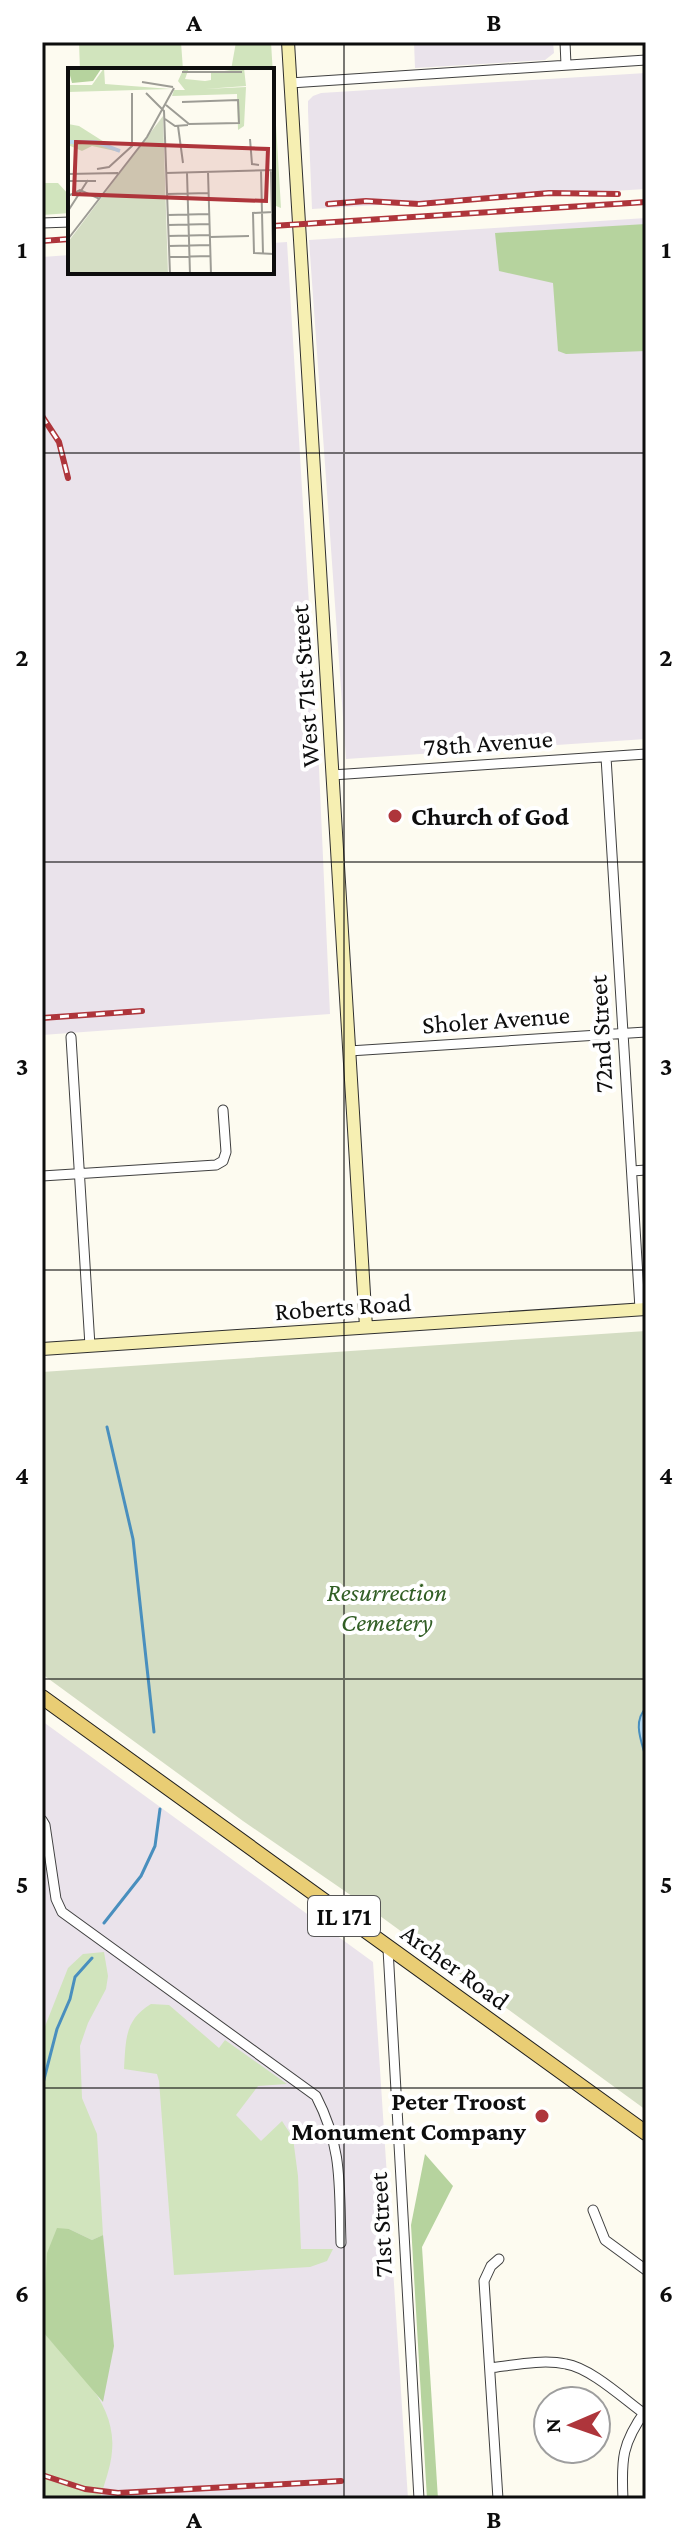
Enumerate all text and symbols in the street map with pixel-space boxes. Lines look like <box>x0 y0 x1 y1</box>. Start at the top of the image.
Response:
text: A <box>185 8 202 37</box>
text: B <box>486 8 502 37</box>
inset map <box>68 68 274 274</box>
text: 1 <box>17 235 27 264</box>
text: 1 <box>661 235 671 264</box>
street label: West 71st Street <box>285 603 325 768</box>
text: 2 <box>15 643 29 672</box>
text: 2 <box>659 643 673 672</box>
street label: 78th Avenue <box>422 724 554 762</box>
place label: Church of God <box>411 802 569 831</box>
marker: Church of God <box>386 807 404 825</box>
street label: 72nd Street <box>583 974 619 1094</box>
street label: Sholer Avenue <box>421 1000 571 1040</box>
text: 3 <box>16 1052 28 1081</box>
text: 3 <box>660 1052 672 1081</box>
street label: Roberts Road <box>274 1288 413 1326</box>
text: 4 <box>15 1461 29 1490</box>
text: 4 <box>659 1461 673 1490</box>
park label: Resurrection Cemetery <box>327 1578 447 1637</box>
text: 5 <box>16 1870 28 1899</box>
text: 5 <box>660 1870 672 1899</box>
road number: IL 171 <box>308 1896 380 1936</box>
street label: Archer Road <box>395 1918 515 2016</box>
place label: Peter Troost Monument Company <box>291 2087 527 2146</box>
marker: Peter Troost Monument Company <box>533 2107 551 2125</box>
street label: 71st Street <box>364 2171 398 2278</box>
text: 6 <box>15 2279 29 2308</box>
text: 6 <box>659 2279 673 2308</box>
north arrow <box>532 2385 612 2465</box>
text: N <box>540 2418 565 2434</box>
text: A <box>185 2505 202 2534</box>
text: B <box>486 2505 502 2534</box>

